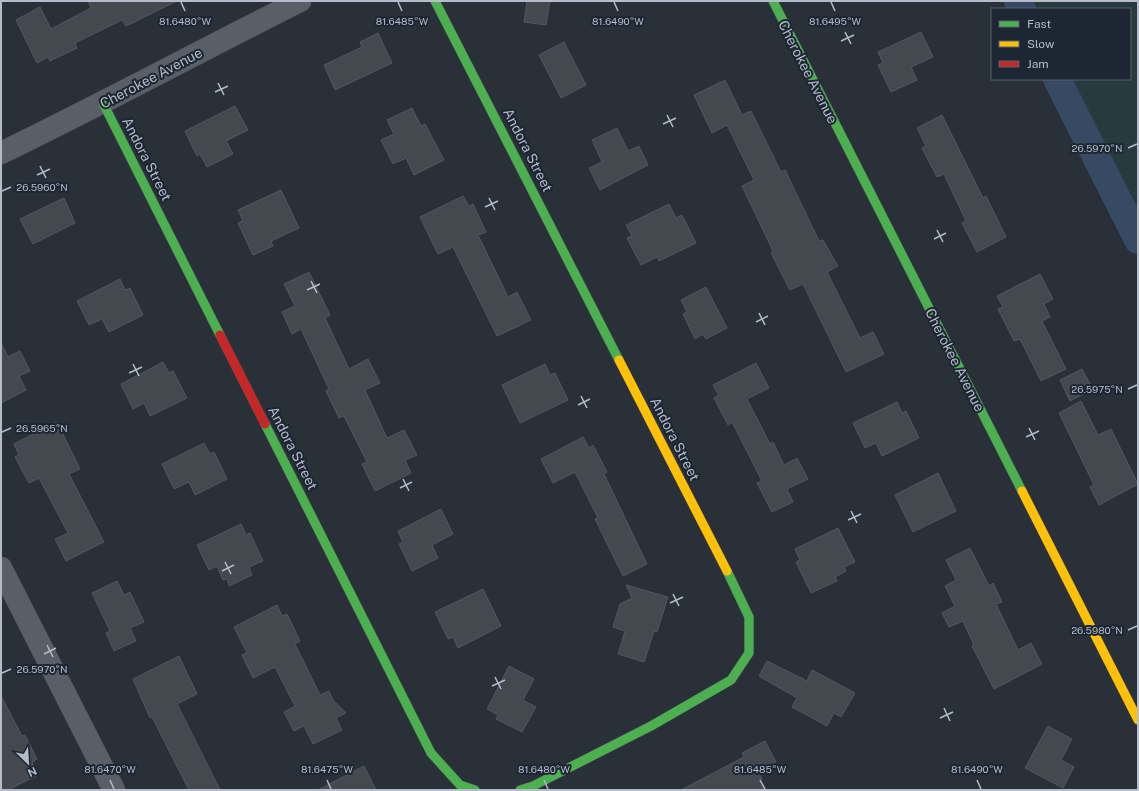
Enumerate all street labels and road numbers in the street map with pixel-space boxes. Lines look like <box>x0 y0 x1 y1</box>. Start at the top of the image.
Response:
street label: Cherokee Avenue <box>775 18 841 126</box>
street label: Cherokee Avenue <box>97 44 205 112</box>
street label: Andora Street <box>500 106 556 194</box>
street label: Andora Street <box>119 115 175 203</box>
street label: Cherokee Avenue <box>922 306 988 414</box>
street label: Andora Street <box>647 395 703 483</box>
street label: Andora Street <box>265 404 321 492</box>

